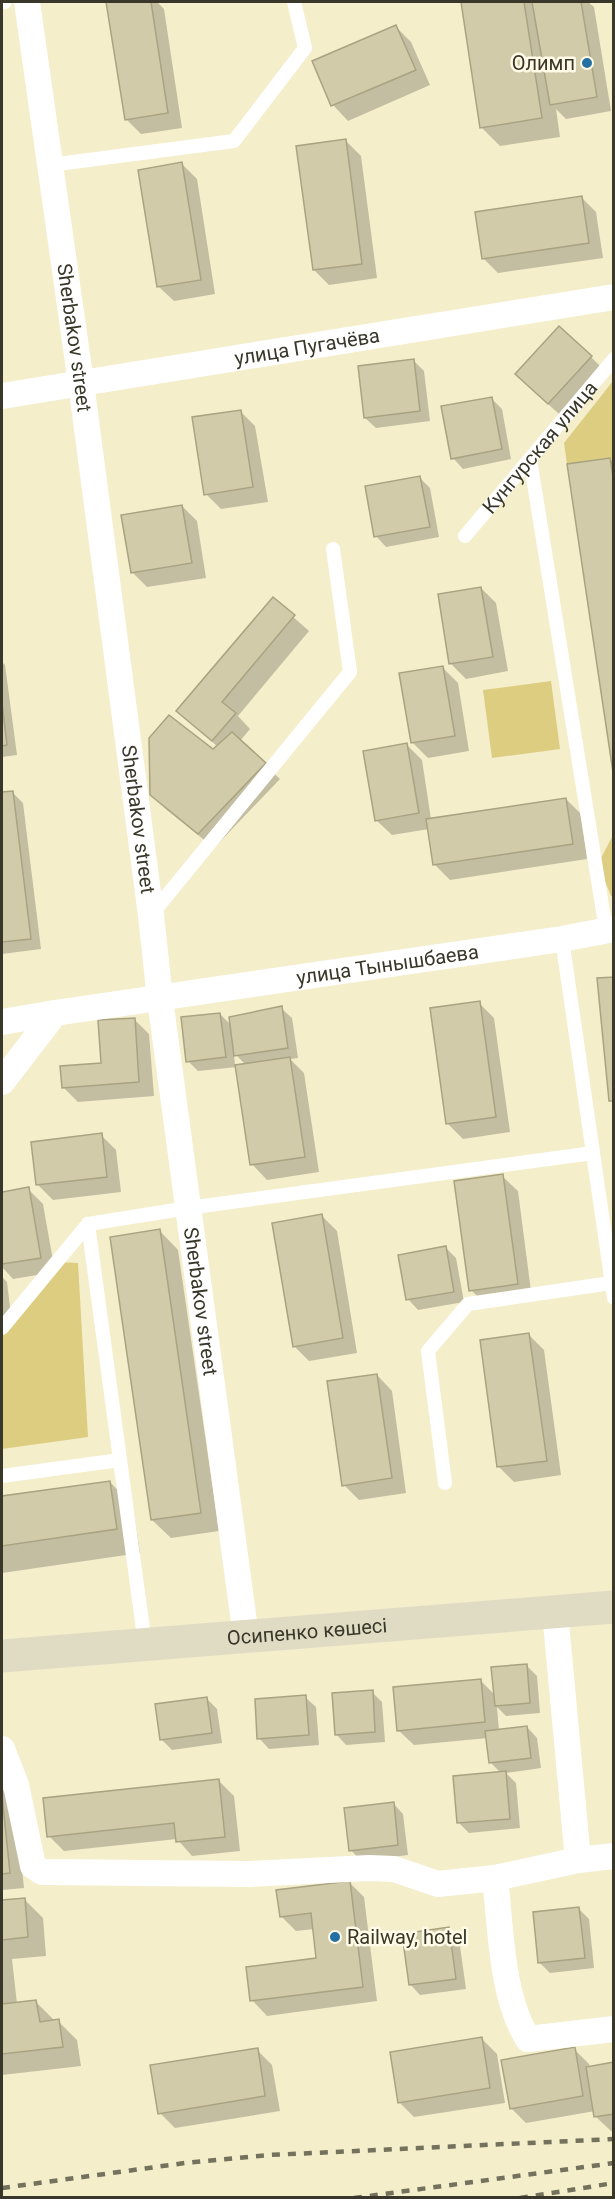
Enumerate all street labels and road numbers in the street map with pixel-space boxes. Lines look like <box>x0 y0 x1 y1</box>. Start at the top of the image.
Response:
street label: Sherbakov street <box>52 262 97 413</box>
street label: улица Пугачёва <box>233 323 381 370</box>
street label: Кунгурская улица <box>477 376 602 518</box>
street label: Sherbakov street <box>117 744 160 895</box>
street label: улица Тынышбаева <box>295 939 480 990</box>
street label: Sherbakov street <box>179 1226 223 1377</box>
street label: Осипенко көшесі <box>226 1613 388 1650</box>

